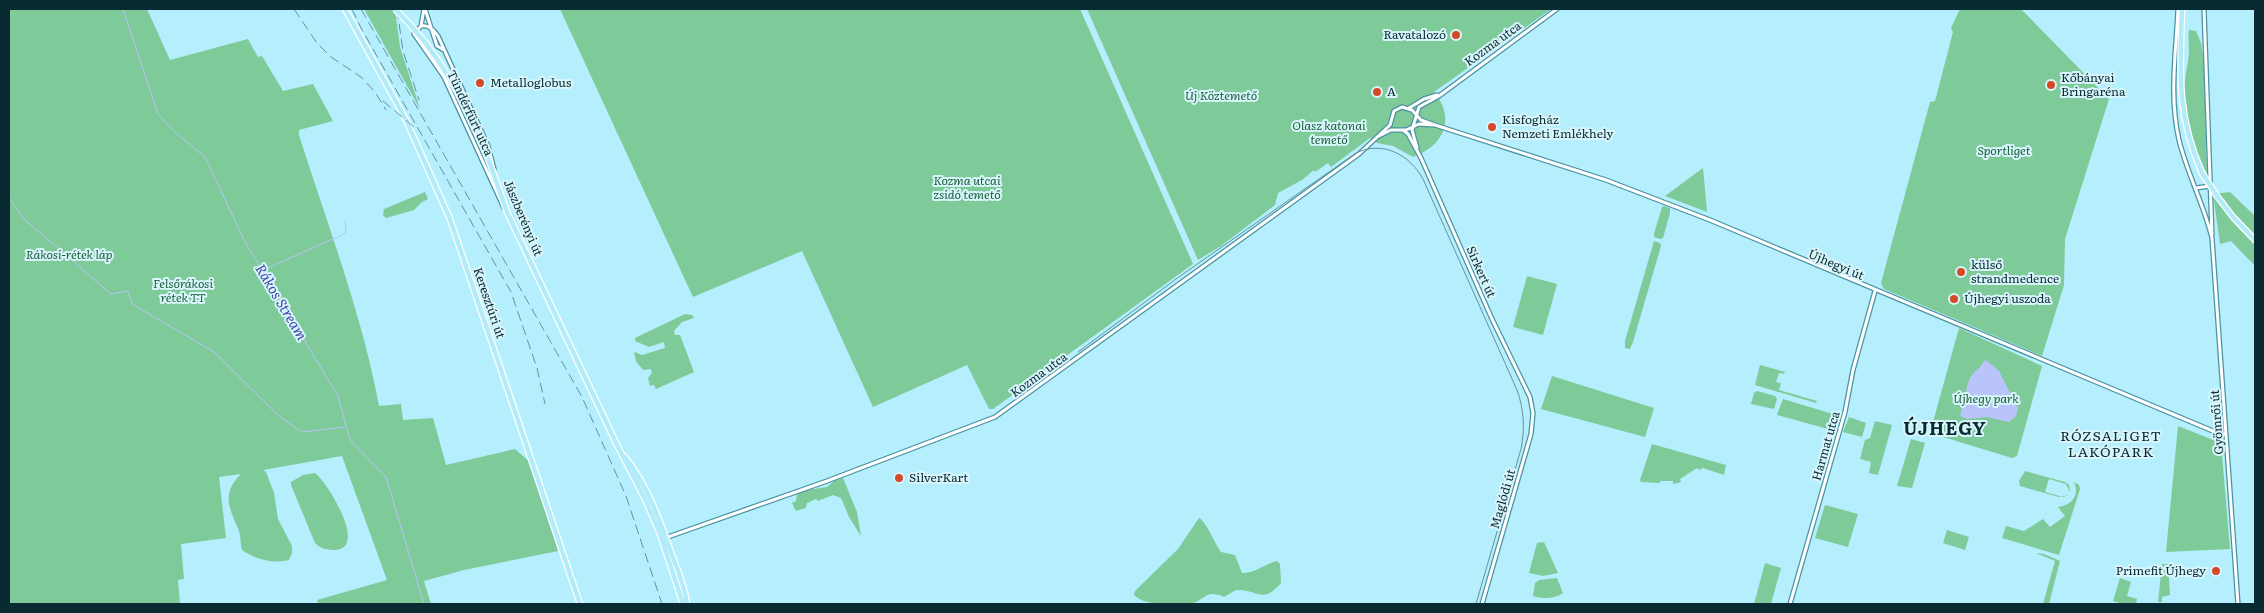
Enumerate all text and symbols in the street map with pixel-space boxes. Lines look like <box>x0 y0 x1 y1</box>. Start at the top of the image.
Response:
street label: Kozma utca <box>1460 16 1525 70</box>
place label: Ravatalozó <box>1384 25 1446 43</box>
marker: Ravatalozó <box>1450 29 1462 41</box>
street label: Tündérfürt utca <box>443 67 499 159</box>
place label: Kőbányai Bringaréna <box>2061 68 2126 100</box>
place label: Metalloglobus <box>490 73 572 91</box>
marker: Metalloglobus <box>474 77 486 89</box>
marker: Kőbányai Bringaréna <box>2045 79 2057 91</box>
place label: A <box>1387 82 1396 100</box>
park label: Új Köztemető <box>1185 86 1258 104</box>
marker: A <box>1371 86 1383 98</box>
place label: Kisfogház Nemzeti Emlékhely <box>1502 110 1613 142</box>
park label: Olasz katonai temető <box>1292 116 1366 148</box>
marker: Kisfogház Nemzeti Emlékhely <box>1486 121 1498 133</box>
park label: Sportliget <box>1977 141 2031 159</box>
park label: Kozma utcai zsidó temető <box>933 171 1001 203</box>
street label: Jászberényi út <box>500 177 548 259</box>
street label: Sírkert út <box>1463 243 1501 300</box>
street label: Újhegyi út <box>1806 244 1867 284</box>
park label: Rákosi-rétek láp <box>26 245 112 263</box>
place label: külső strandmedence <box>1971 255 2059 287</box>
water label: Rákos Stream <box>251 260 313 344</box>
street label: Keresztúri út <box>469 265 511 341</box>
marker: külső strandmedence <box>1955 266 1967 278</box>
park label: Felsőrákosi rétek TT <box>153 274 213 306</box>
place label: Újhegyi uszoda <box>1964 289 2051 307</box>
marker: Újhegyi uszoda <box>1948 293 1960 305</box>
street label: Kozma utca <box>1006 347 1071 401</box>
park label: Újhegy park <box>1953 389 2019 407</box>
street label: Gyömrői út <box>2205 389 2227 455</box>
street label: Harmat utca <box>1807 408 1844 483</box>
district label: ÚJHEGY <box>1903 414 1987 441</box>
district label: RÓZSALIGET LAKÓPARK <box>2060 425 2162 461</box>
street label: Maglódi út <box>1485 466 1519 531</box>
place label: SilverKart <box>909 468 968 486</box>
marker: SilverKart <box>893 472 905 484</box>
place label: Primefit Újhegy <box>2116 561 2206 579</box>
marker: Primefit Újhegy <box>2210 565 2222 577</box>

